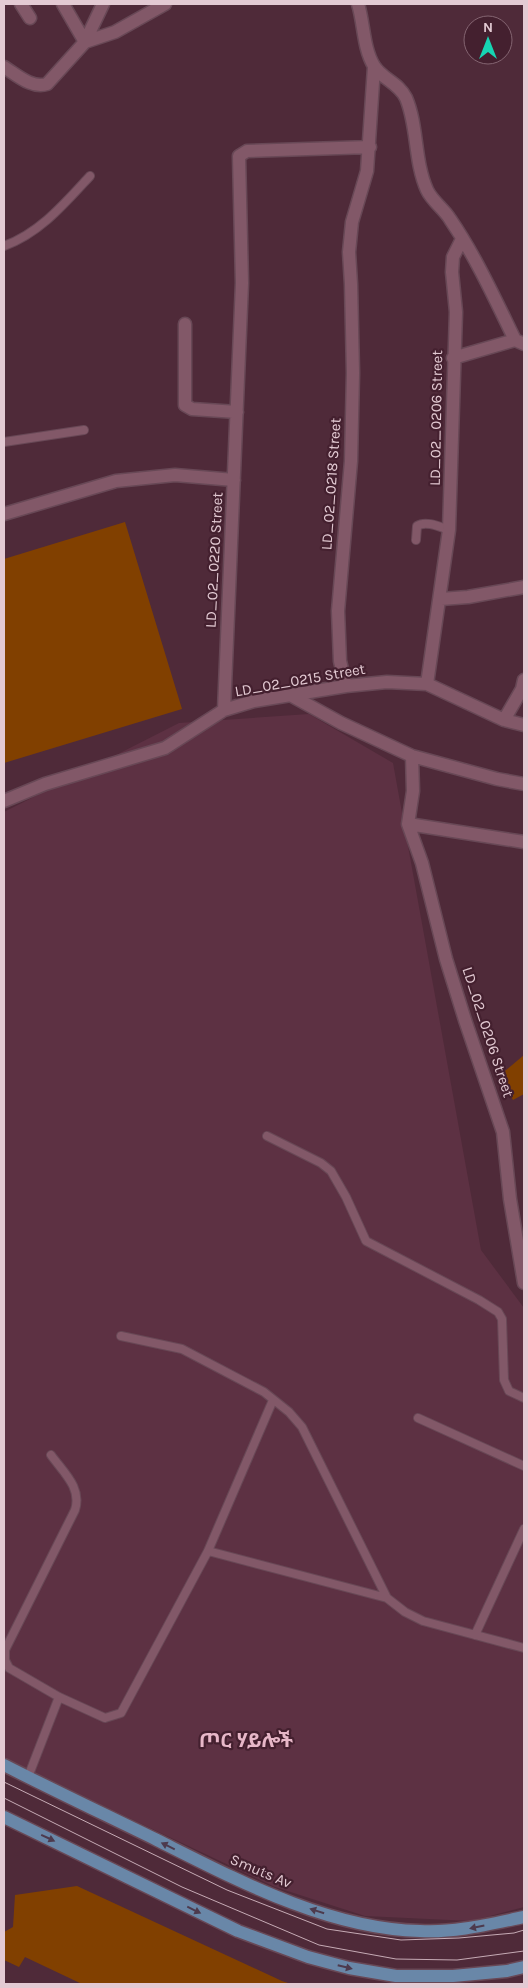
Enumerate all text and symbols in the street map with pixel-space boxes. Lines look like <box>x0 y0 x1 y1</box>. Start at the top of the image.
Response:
north arrow <box>463 15 513 65</box>
text: N <box>483 19 493 36</box>
street label: LD_02_0206 Street <box>426 349 446 486</box>
street label: LD_02_0218 Street <box>317 417 345 551</box>
street label: LD_02_0220 Street <box>201 491 227 628</box>
street label: LD_02_0215 Street <box>233 660 367 700</box>
street label: LD_02_0206 Street <box>458 965 518 1100</box>
district label: ጦር ሃይሎች <box>199 1729 293 1752</box>
one-way arrow <box>41 1834 55 1842</box>
one-way arrow <box>161 1842 175 1850</box>
street label: Smuts Av <box>228 1850 295 1892</box>
one-way arrow <box>186 1905 201 1914</box>
one-way arrow <box>309 1906 324 1914</box>
one-way arrow <box>469 1923 484 1931</box>
one-way arrow <box>338 1963 353 1971</box>

